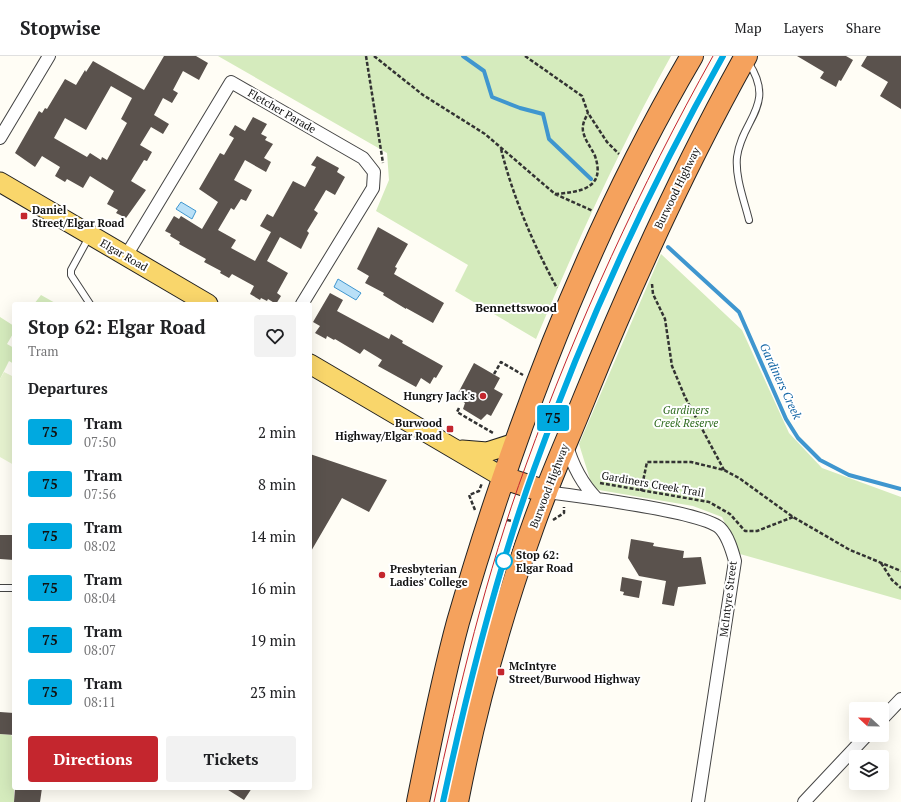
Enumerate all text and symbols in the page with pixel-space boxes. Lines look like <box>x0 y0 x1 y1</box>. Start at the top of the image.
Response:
text: Stopwise <box>20 15 101 40</box>
text: Map <box>735 18 762 37</box>
text: Layers <box>784 18 824 37</box>
text: Share <box>846 18 881 37</box>
street label: Fletcher Parade <box>245 86 319 136</box>
street label: Burwood Highway <box>651 145 703 231</box>
place label: Daniel Street/Elgar Road <box>32 203 125 230</box>
marker: Daniel Street/Elgar Road <box>19 211 29 221</box>
street label: Elgar Road <box>98 236 150 274</box>
district label: Bennettswood <box>475 300 558 315</box>
text: Stop 62: Elgar Road <box>28 314 206 339</box>
button: heart <box>254 315 296 357</box>
water label: Gardiners Creek <box>757 340 805 422</box>
text: Tram <box>28 342 58 360</box>
text: Departures <box>28 378 108 398</box>
place label: Hungry Jack's <box>403 389 475 403</box>
marker: Hungry Jack's <box>478 391 488 401</box>
park label: Gardiners Creek Reserve <box>654 403 718 430</box>
line badge: 75 <box>535 405 571 431</box>
text: 75 <box>545 408 561 427</box>
text: Tram <box>84 413 122 433</box>
place label: Burwood Highway/Elgar Road <box>335 416 442 443</box>
text: 75 <box>42 422 58 441</box>
text: 2 min <box>258 422 296 442</box>
marker: Burwood Highway/Elgar Road <box>445 424 455 434</box>
text: 07:50 <box>84 433 116 451</box>
street label: Burwood Highway <box>527 442 572 530</box>
text: Tram <box>84 465 122 485</box>
street label: Gardiners Creek Trail <box>601 468 705 500</box>
text: 75 <box>42 474 58 493</box>
text: 8 min <box>258 474 296 494</box>
text: 07:56 <box>84 485 116 503</box>
text: Tram <box>84 517 122 537</box>
text: 75 <box>42 526 58 545</box>
text: 14 min <box>250 526 296 546</box>
text: 08:02 <box>84 537 116 555</box>
place label: Stop 62: Elgar Road <box>516 548 573 575</box>
marker: Stop 62: Elgar Road <box>495 552 513 570</box>
street label: McIntyre Street <box>716 560 740 638</box>
place label: Presbyterian Ladies' College <box>390 562 468 589</box>
text: Tram <box>84 569 122 589</box>
marker: Presbyterian Ladies' College <box>377 570 387 580</box>
text: 75 <box>42 578 58 597</box>
text: 16 min <box>250 578 296 598</box>
text: 08:04 <box>84 589 116 607</box>
text: Tram <box>84 621 122 641</box>
text: 75 <box>42 630 58 649</box>
text: 19 min <box>250 630 296 650</box>
text: 08:07 <box>84 641 116 659</box>
place label: McIntyre Street/Burwood Highway <box>509 659 640 686</box>
marker: McIntyre Street/Burwood Highway <box>496 667 506 677</box>
text: Tram <box>84 673 122 693</box>
text: 75 <box>42 682 58 701</box>
text: 23 min <box>250 682 296 702</box>
text: 08:11 <box>84 693 116 711</box>
north arrow <box>849 702 889 742</box>
map controls <box>849 702 889 790</box>
button: Directions <box>28 736 158 782</box>
button: Tickets <box>166 736 296 782</box>
button: layers <box>849 750 889 790</box>

